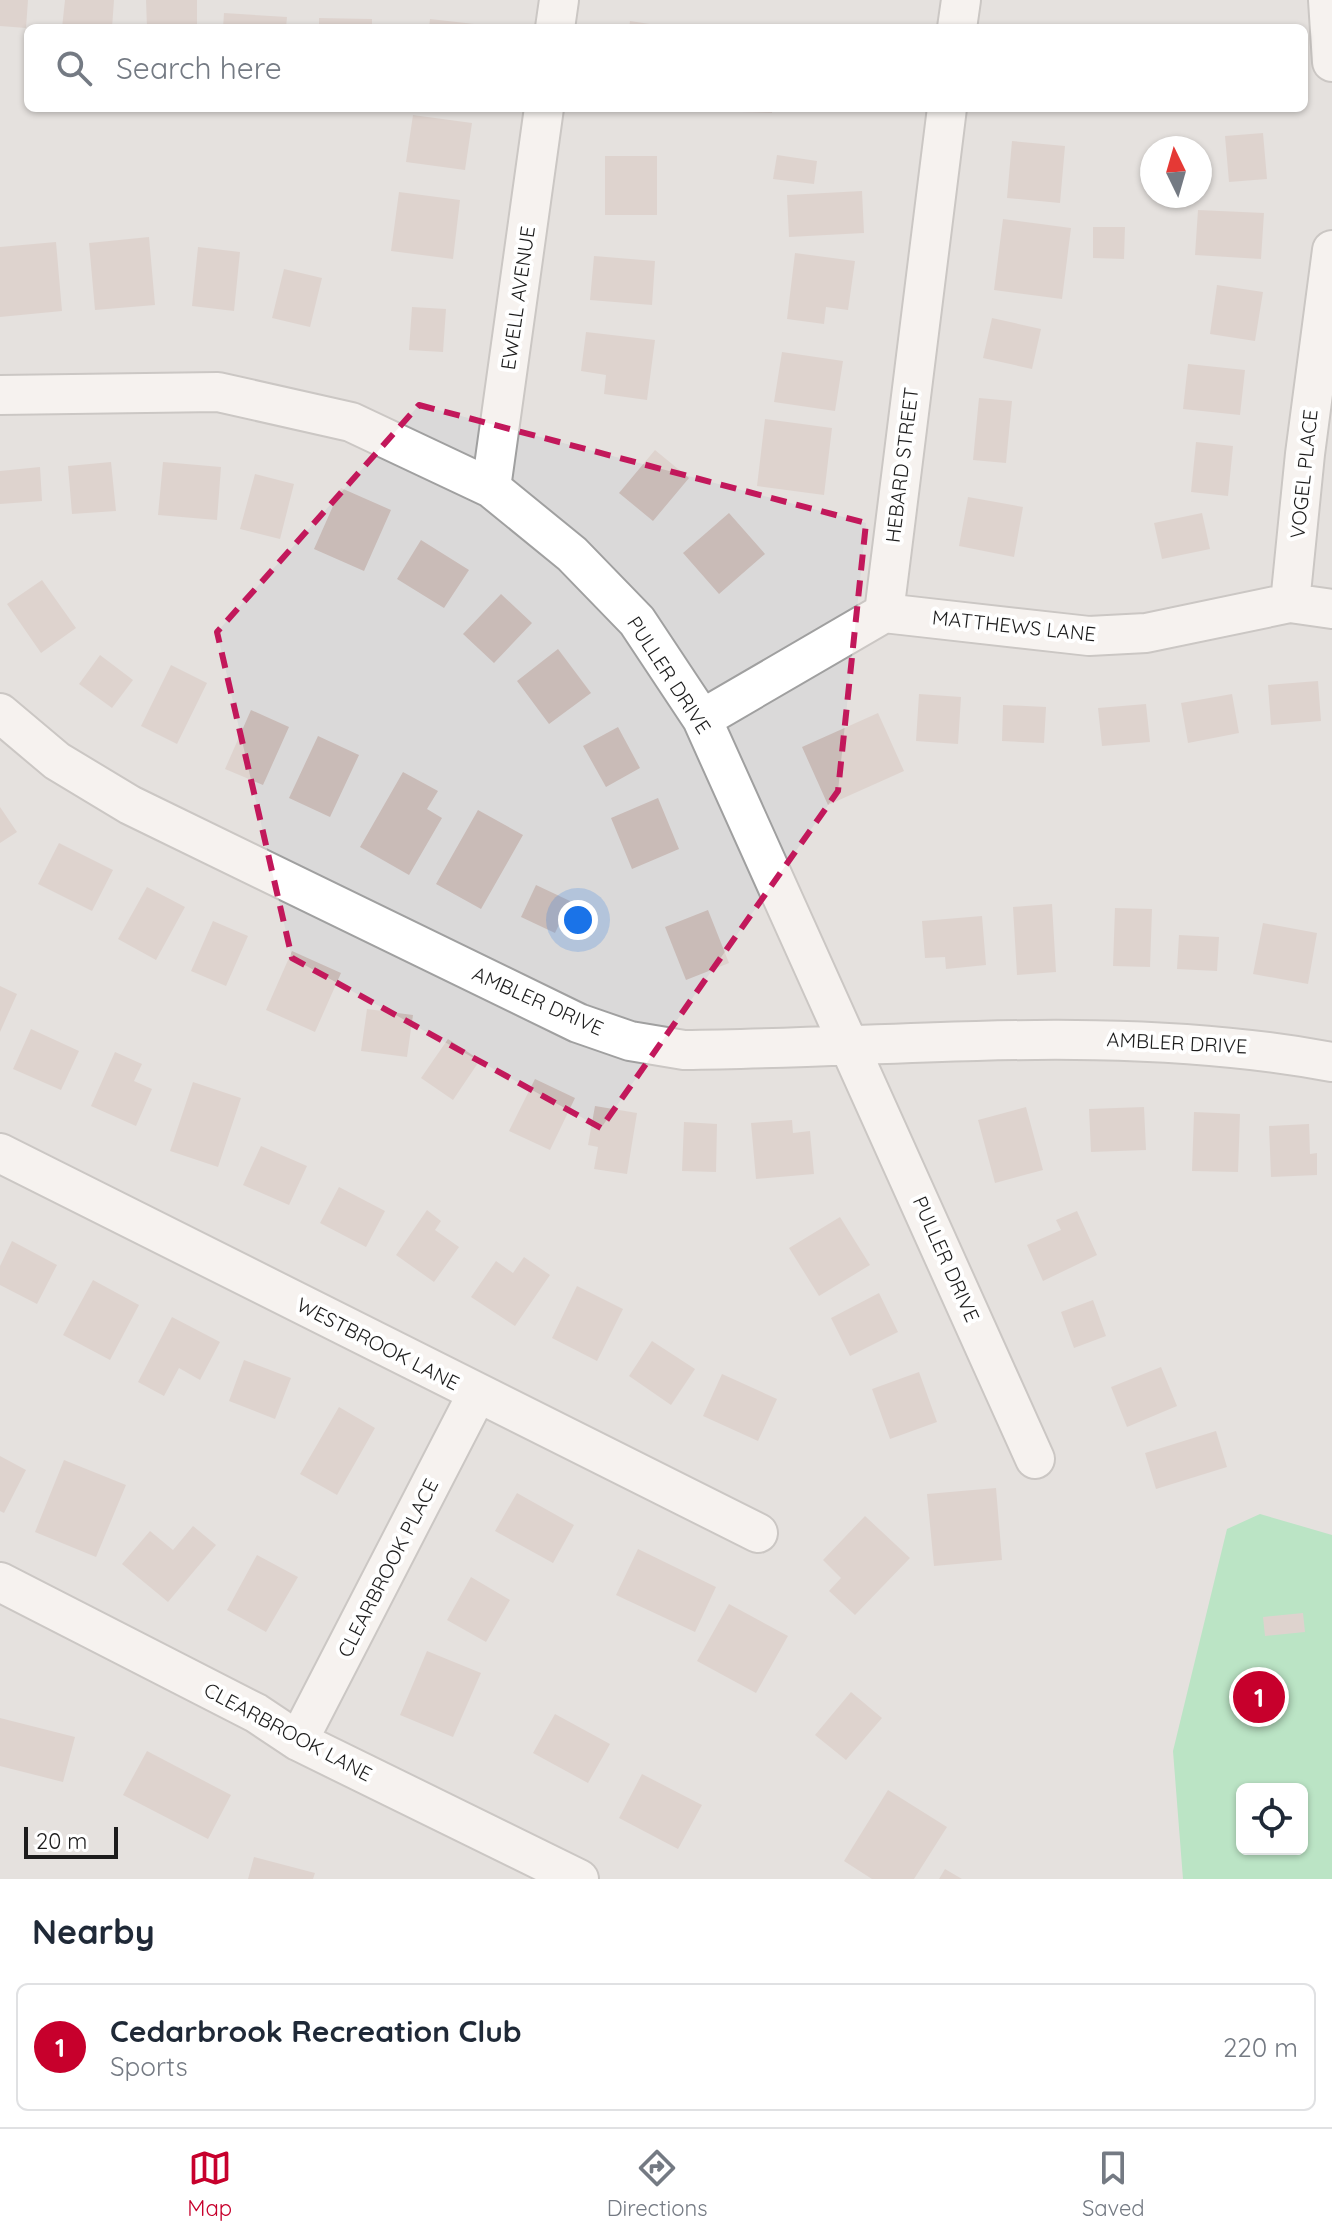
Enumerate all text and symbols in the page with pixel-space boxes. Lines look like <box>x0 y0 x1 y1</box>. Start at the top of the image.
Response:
search box <box>24 24 1308 112</box>
icon: search <box>52 46 96 90</box>
text: Search here <box>116 49 282 87</box>
north arrow <box>1140 136 1212 208</box>
street label: EWELL AVENUE <box>495 225 540 371</box>
street label: HEBARD STREET <box>880 386 923 544</box>
street label: VOGEL PLACE <box>1284 408 1323 540</box>
street label: MATTHEWS LANE <box>931 604 1097 647</box>
street label: PULLER DRIVE <box>622 611 717 738</box>
your location <box>558 900 598 940</box>
street label: AMBLER DRIVE <box>469 960 608 1041</box>
street label: AMBLER DRIVE <box>1106 1026 1248 1059</box>
street label: PULLER DRIVE <box>908 1192 985 1326</box>
street label: WESTBROOK LANE <box>293 1292 464 1395</box>
street label: CLEARBROOK PLACE <box>332 1474 443 1661</box>
pin: 1 <box>1233 1667 1285 1727</box>
street label: CLEARBROOK LANE <box>200 1677 377 1786</box>
map controls <box>1236 1783 1308 1855</box>
button: locate <box>1236 1783 1308 1855</box>
scale bar <box>24 1823 118 1859</box>
text: 20 m <box>36 1827 87 1855</box>
text: Nearby <box>32 1910 155 1953</box>
text: Cedarbrook Recreation Club <box>110 2012 522 2050</box>
text: 1 <box>55 2031 65 2064</box>
text: 220 m <box>1223 2031 1298 2064</box>
text: Sports <box>110 2050 188 2083</box>
tab: Map <box>187 2146 232 2222</box>
tab: Directions <box>607 2146 707 2222</box>
tab: Saved <box>1082 2146 1145 2222</box>

